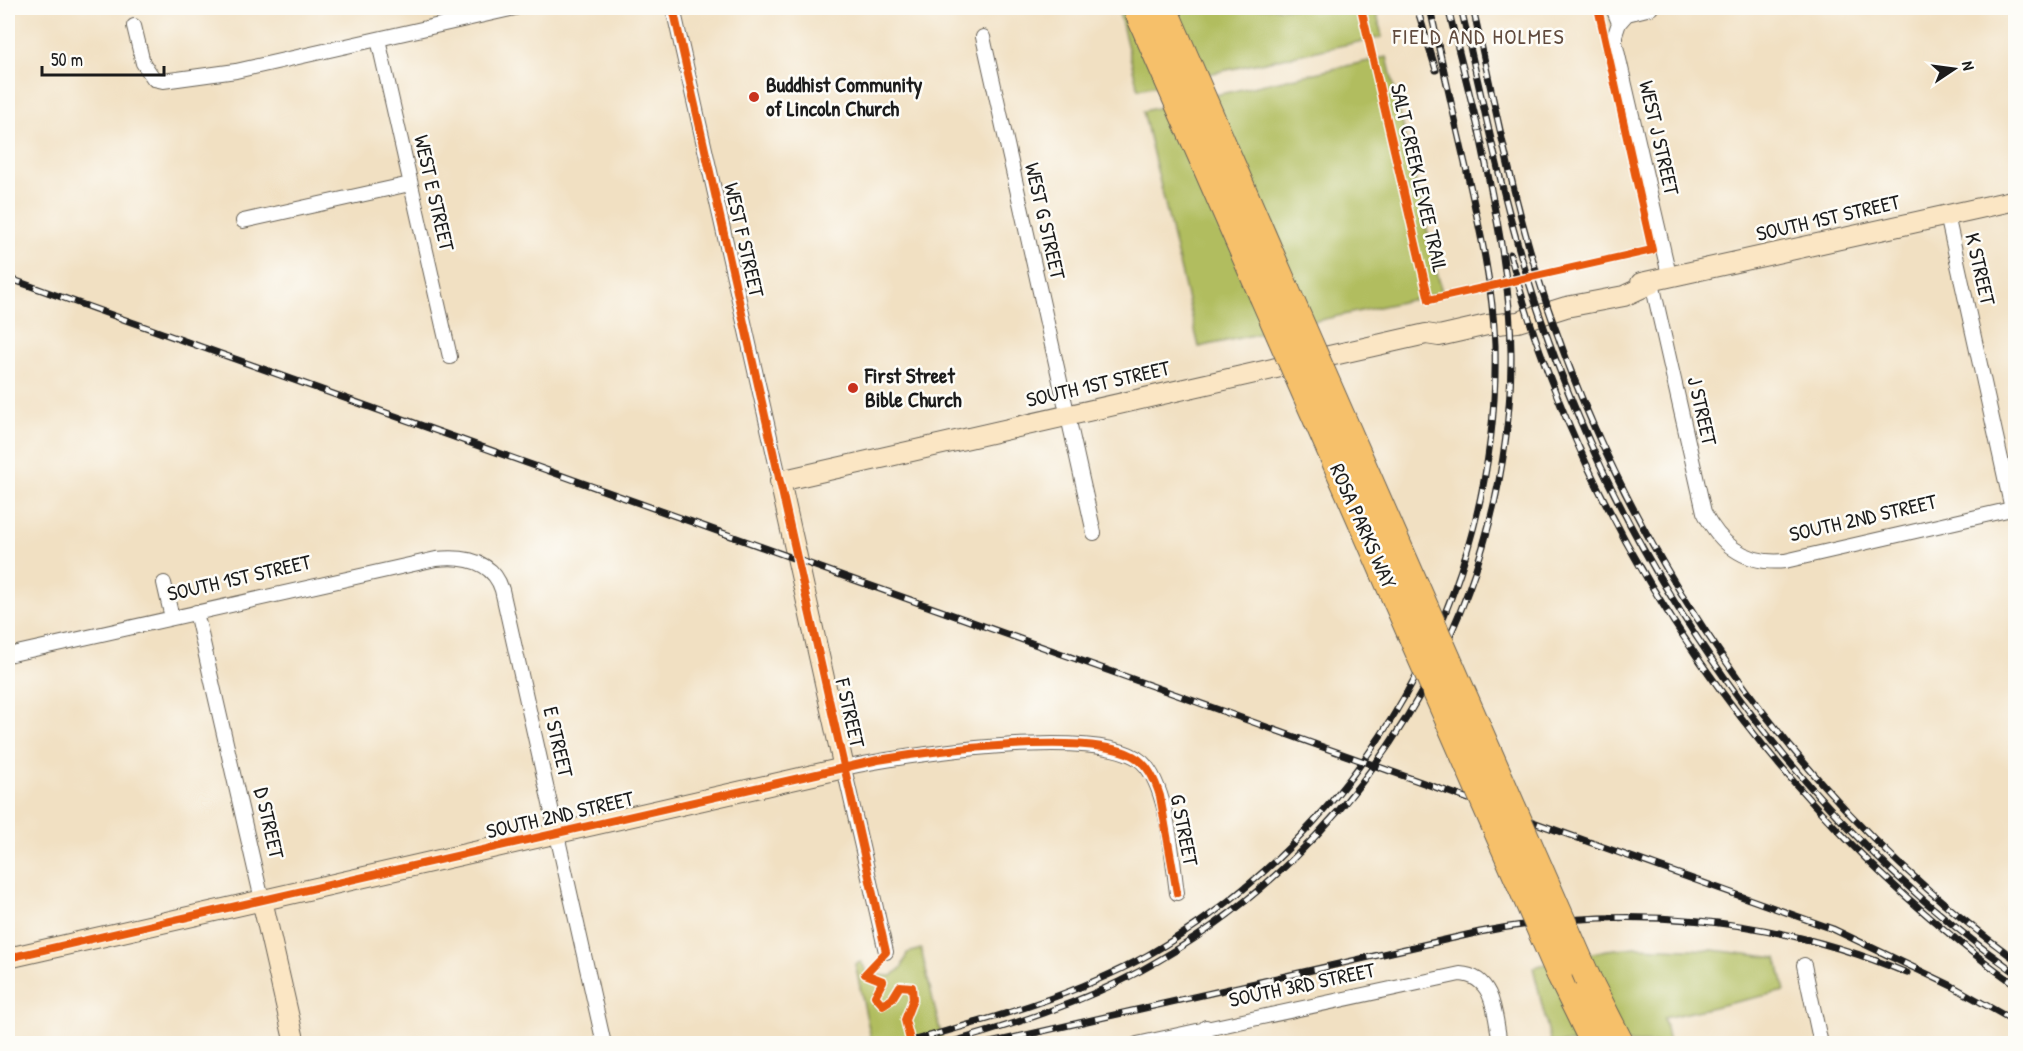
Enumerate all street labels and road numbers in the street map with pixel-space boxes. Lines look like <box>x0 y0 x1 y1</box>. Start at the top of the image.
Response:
street label: WEST J STREET <box>1632 78 1687 199</box>
street label: SALT CREEK LEVEE TRAIL <box>1384 81 1455 275</box>
street label: WEST E STREET <box>407 132 462 255</box>
street label: WEST G STREET <box>1018 160 1073 283</box>
street label: WEST F STREET <box>717 180 772 301</box>
street label: SOUTH 1ST STREET <box>1753 187 1904 248</box>
street label: K STREET <box>1958 230 2003 309</box>
street label: SOUTH 1ST STREET <box>1023 353 1174 414</box>
street label: J STREET <box>1680 374 1725 449</box>
street label: ROSA PARKS WAY <box>1323 459 1404 593</box>
street label: SOUTH 2ND STREET <box>1786 486 1941 549</box>
street label: SOUTH 1ST STREET <box>164 547 315 608</box>
street label: F STREET <box>828 674 873 751</box>
street label: E STREET <box>536 704 581 781</box>
street label: SOUTH 2ND STREET <box>483 783 638 846</box>
street label: D STREET <box>247 784 292 862</box>
street label: G STREET <box>1163 792 1206 869</box>
street label: SOUTH 3RD STREET <box>1226 955 1379 1014</box>

